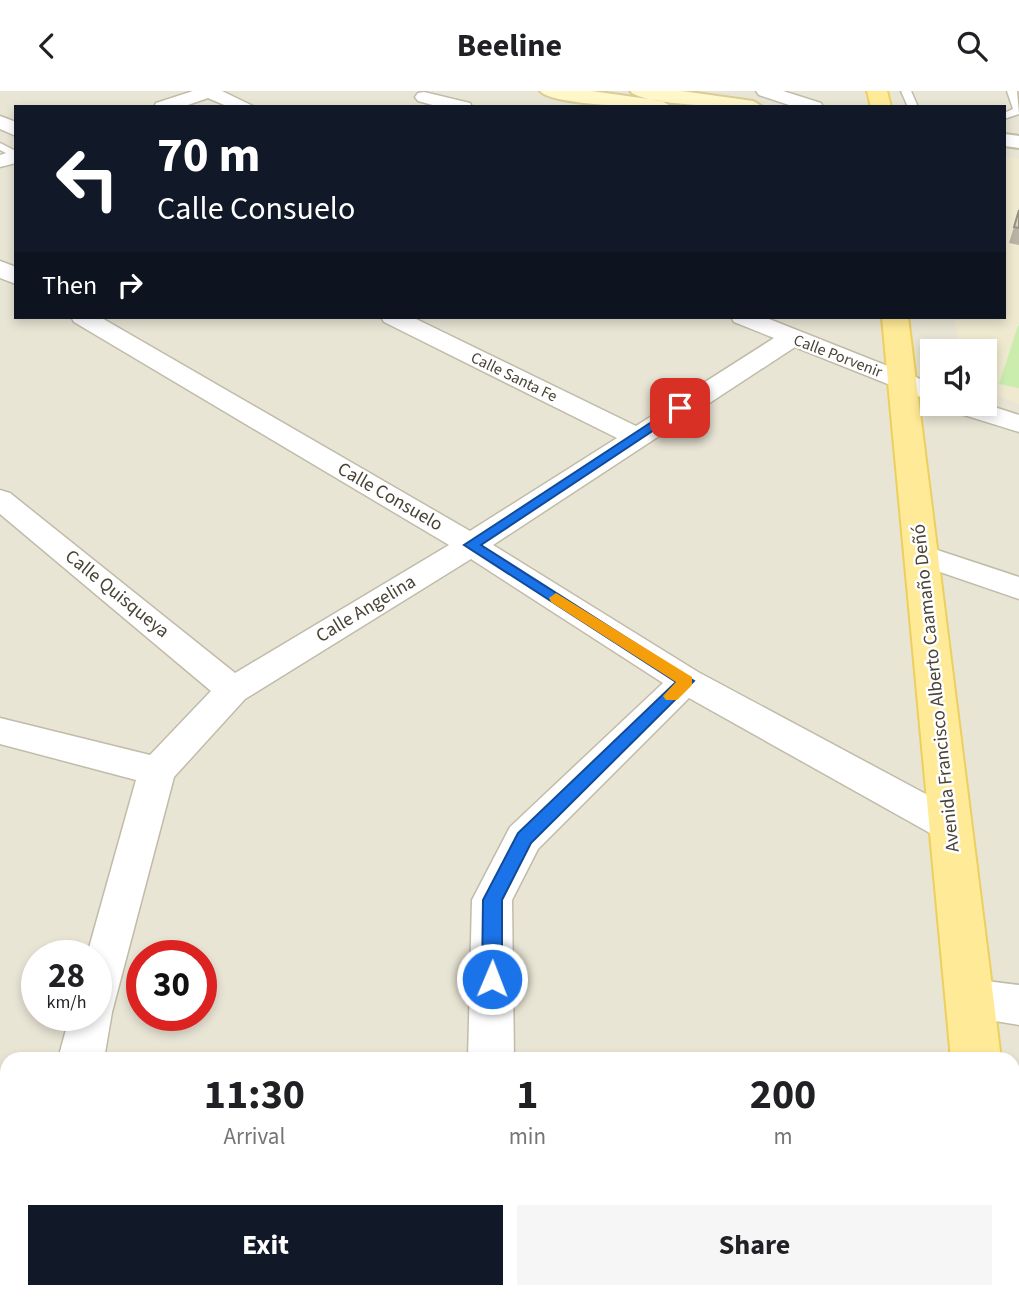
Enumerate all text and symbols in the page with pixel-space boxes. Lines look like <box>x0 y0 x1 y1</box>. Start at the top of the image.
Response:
text: Beeline <box>457 23 562 69</box>
icon: back <box>28 27 66 65</box>
icon: search <box>953 27 991 65</box>
text: 70 m <box>157 121 261 191</box>
icon: left <box>42 133 133 224</box>
text: Calle Consuelo <box>157 186 355 232</box>
icon: right <box>111 266 149 304</box>
text: Then <box>42 267 97 304</box>
street label: Calle Porvenir <box>790 329 886 383</box>
map controls <box>920 339 997 416</box>
button: sound <box>920 339 997 416</box>
street label: Calle Santa Fe <box>467 347 561 407</box>
pin <box>650 378 710 438</box>
icon: arrive <box>661 389 699 427</box>
street label: Calle Consuelo <box>332 456 448 538</box>
street label: Avenida Francisco Alberto Caamaño Deñó <box>905 523 967 853</box>
street label: Calle Quisqueya <box>59 543 175 645</box>
street label: Calle Angelina <box>311 569 421 649</box>
speed limit sign: 30 <box>126 940 217 1031</box>
position arrow <box>455 942 529 1016</box>
text: 28 <box>48 951 85 1001</box>
text: km/h <box>47 990 86 1015</box>
text: 11:30 <box>204 1065 305 1125</box>
text: 1 <box>516 1065 538 1125</box>
text: 200 <box>750 1065 816 1125</box>
text: Arrival <box>223 1120 285 1153</box>
text: min <box>509 1120 546 1153</box>
text: m <box>773 1120 793 1153</box>
button: Exit <box>28 1205 503 1285</box>
button: Share <box>517 1205 992 1285</box>

